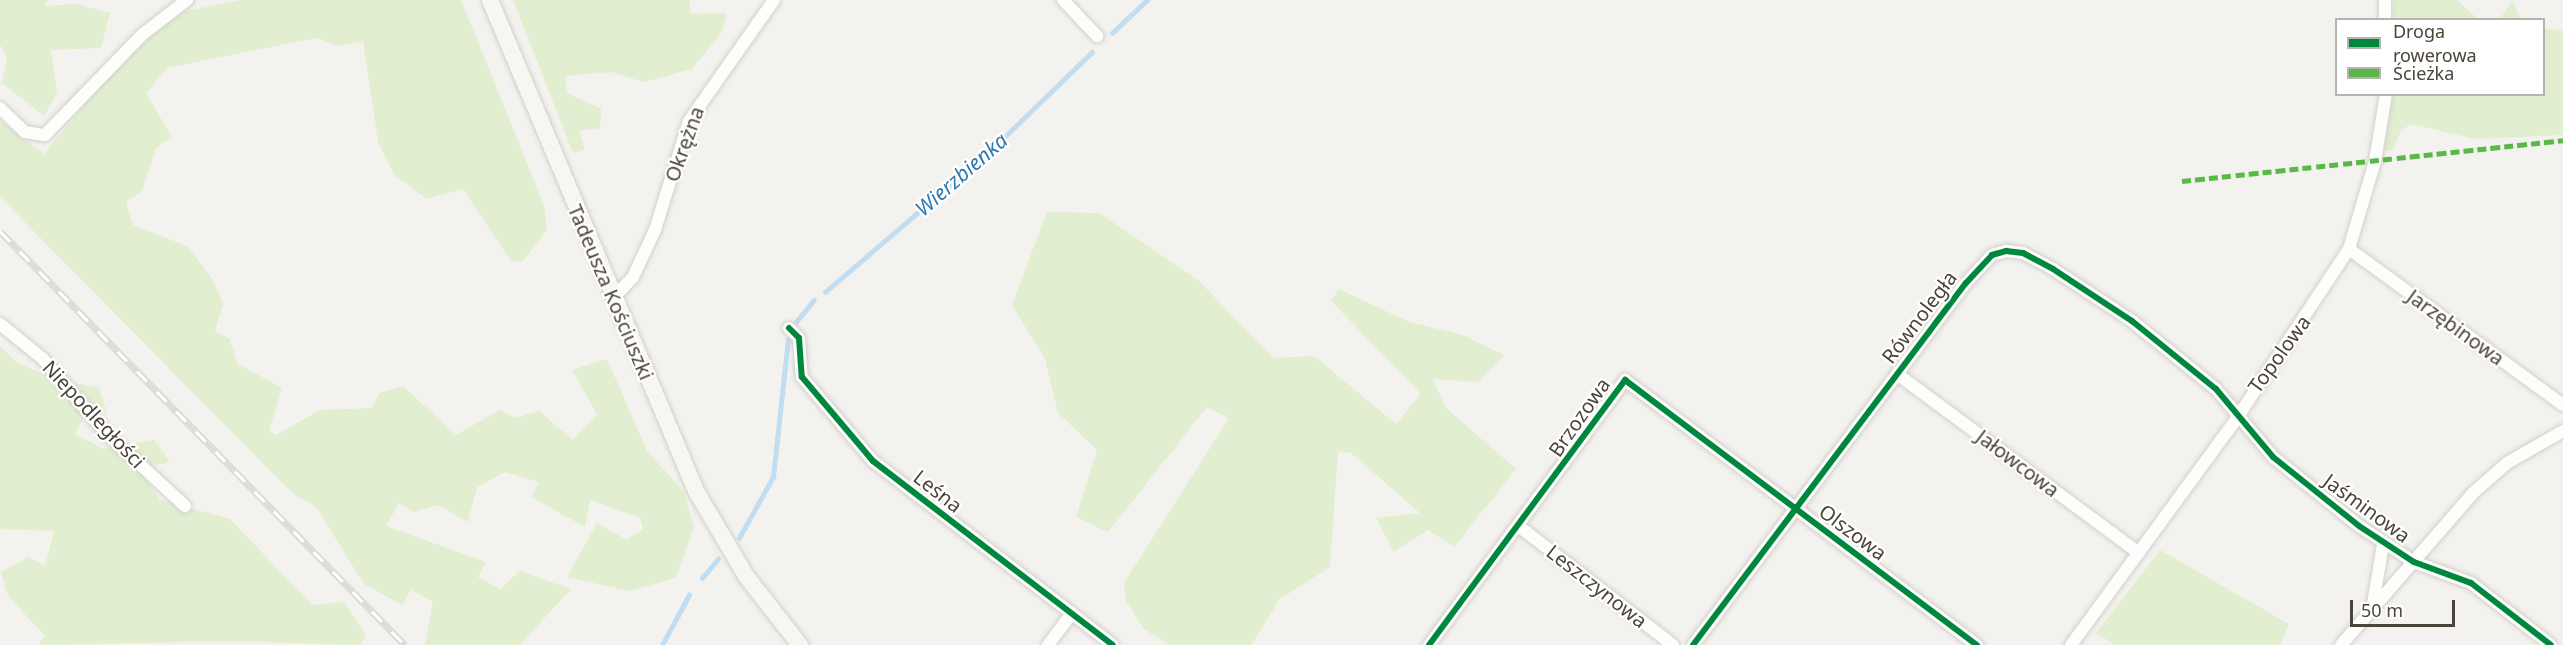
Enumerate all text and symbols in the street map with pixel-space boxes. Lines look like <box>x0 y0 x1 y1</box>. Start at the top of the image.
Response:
legend <box>2335 18 2545 96</box>
text: Droga rowerowa <box>2393 19 2477 67</box>
text: Ścieżka <box>2393 61 2454 85</box>
street label: Okrężna <box>659 103 709 185</box>
water label: Wierzbienka <box>910 127 1012 221</box>
street label: Tadeusza Kościuszki <box>563 201 659 383</box>
street label: Równoległa <box>1876 266 1962 368</box>
street label: Jarzębinowa <box>2403 284 2509 370</box>
street label: Topolowa <box>2243 311 2315 397</box>
street label: Niepodległości <box>38 355 150 473</box>
street label: Brzozowa <box>1543 373 1615 461</box>
street label: Jałowcowa <box>1972 424 2064 502</box>
street label: Leśna <box>909 465 967 517</box>
street label: Jaśminowa <box>2319 469 2415 547</box>
street label: Olszowa <box>1814 499 1892 565</box>
street label: Leszczynowa <box>1542 539 1652 633</box>
scale bar <box>2353 588 2458 626</box>
text: 50 m <box>2361 598 2403 622</box>

